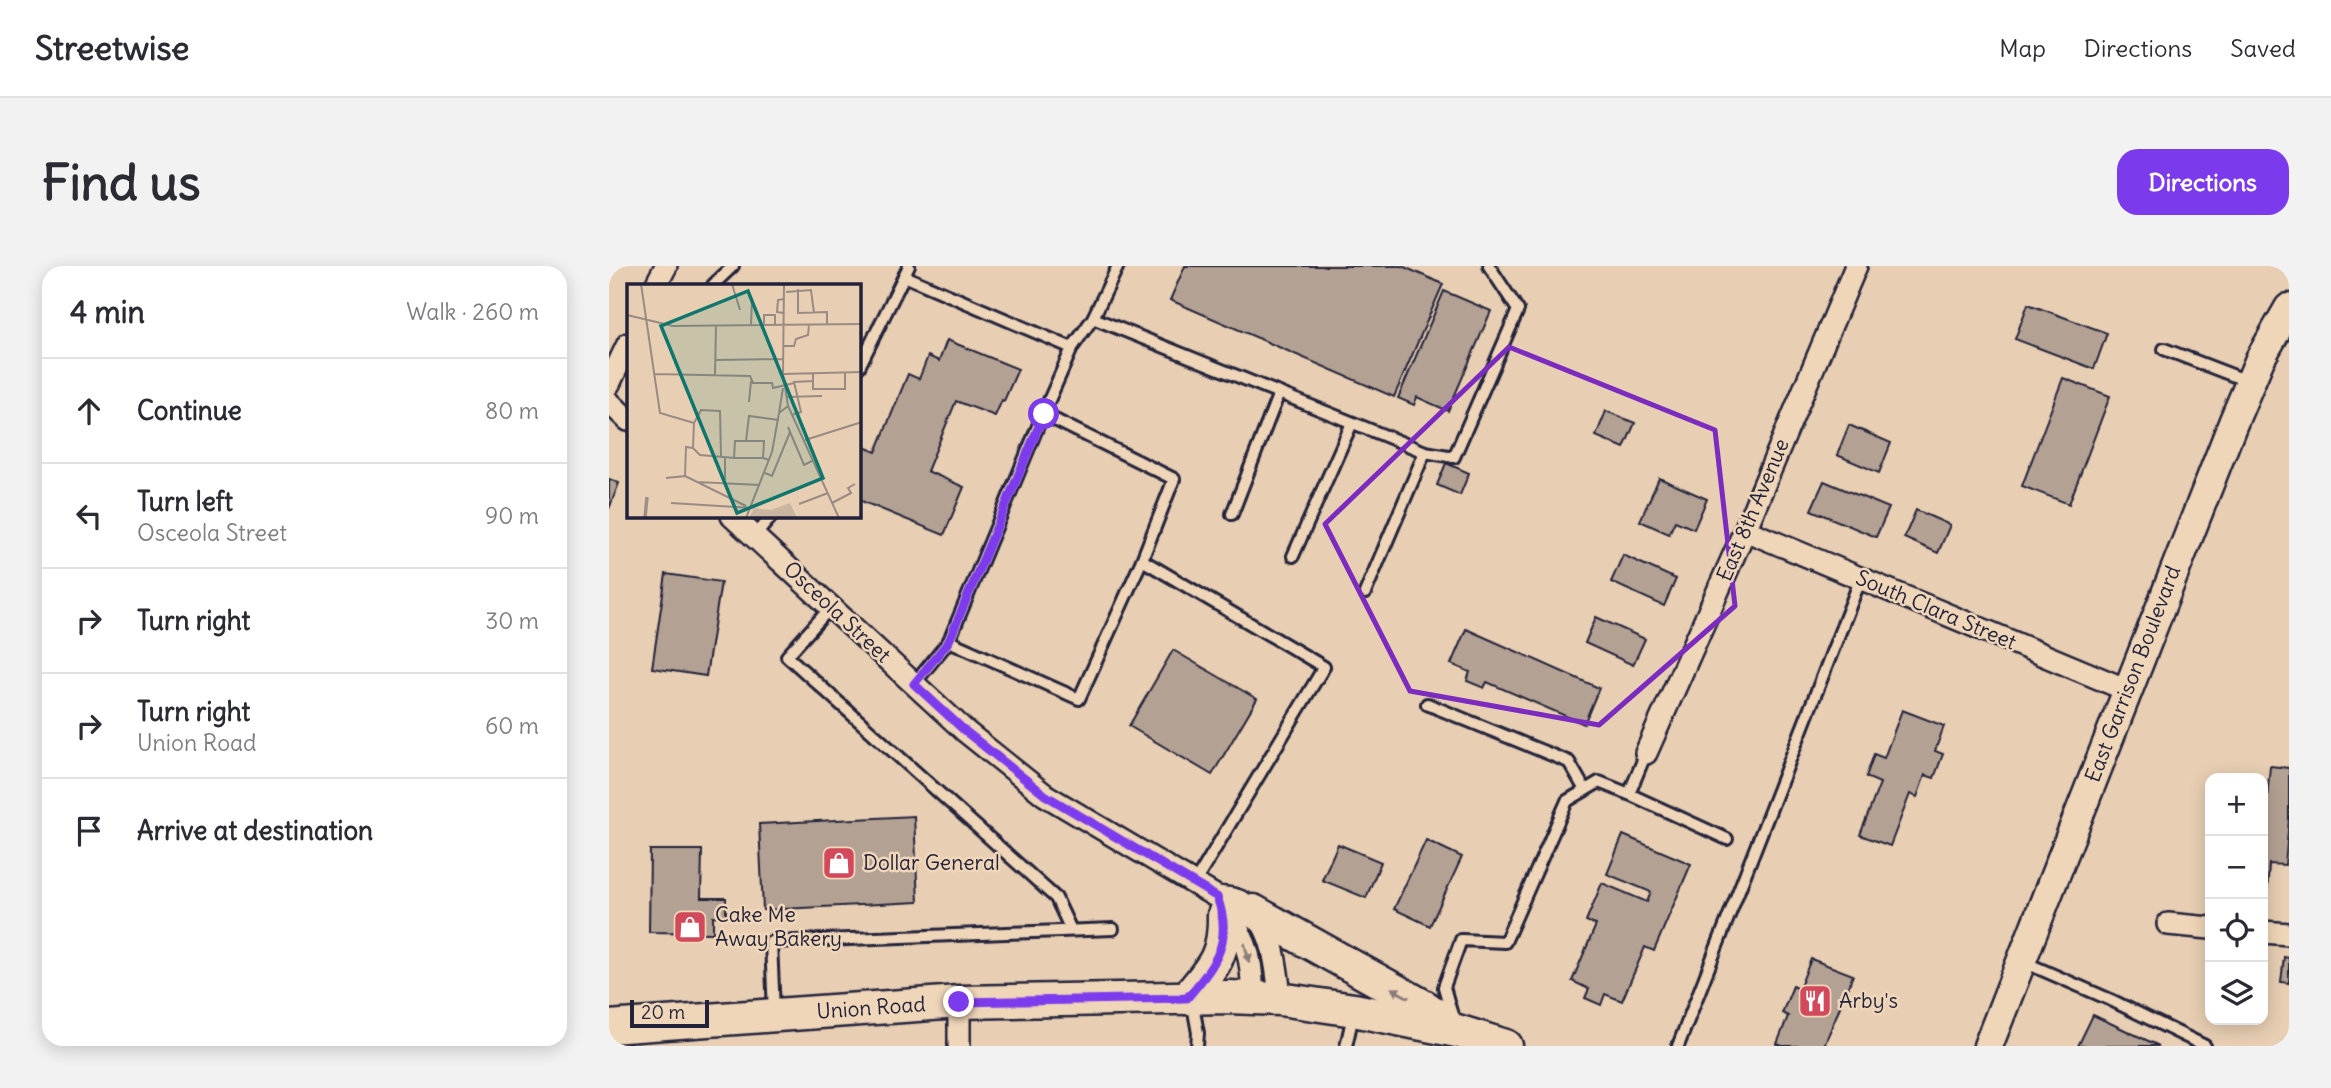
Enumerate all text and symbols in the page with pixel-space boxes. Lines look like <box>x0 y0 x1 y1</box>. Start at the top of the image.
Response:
text: Streetwise <box>35 27 189 69</box>
text: Map <box>1999 33 2046 63</box>
text: Directions <box>2084 33 2192 63</box>
text: Saved <box>2230 33 2296 63</box>
button: Directions <box>2117 149 2289 215</box>
text: Find us <box>42 152 200 213</box>
inset map <box>627 284 861 518</box>
text: 4 min <box>70 293 145 331</box>
text: Walk · 260 m <box>406 297 539 326</box>
icon: ahead <box>70 392 108 430</box>
text: Continue <box>137 394 242 427</box>
text: 80 m <box>485 396 539 425</box>
route start <box>1028 398 1059 429</box>
street label: East 8th Avenue <box>1710 434 1795 585</box>
text: Turn left <box>137 485 233 518</box>
icon: left <box>70 497 108 535</box>
text: 90 m <box>485 501 539 530</box>
text: Osceola Street <box>137 518 287 547</box>
street label: Osceola Street <box>778 555 897 668</box>
street label: East Garrison Boulevard <box>2079 562 2186 786</box>
street label: South Clara Street <box>1852 564 2021 656</box>
icon: right <box>70 602 108 640</box>
text: Turn right <box>137 604 250 637</box>
text: 30 m <box>485 606 539 635</box>
text: Turn right <box>137 695 250 728</box>
icon: right <box>70 707 108 745</box>
text: 60 m <box>485 711 539 740</box>
text: Union Road <box>137 728 257 757</box>
map controls <box>2205 773 2268 1025</box>
button: + <box>2205 773 2268 836</box>
icon: arrive <box>70 812 108 850</box>
text: Arrive at destination <box>137 814 373 847</box>
button: − <box>2205 836 2268 899</box>
shop icon: Dollar General <box>820 844 858 882</box>
place label: Dollar General <box>863 849 1000 876</box>
button: locate <box>2205 899 2268 962</box>
place label: Cake Me Away Bakery <box>715 901 842 952</box>
shop icon: Cake Me Away Bakery <box>671 908 709 946</box>
one-way arrow <box>1242 943 1253 965</box>
button: layers <box>2205 962 2268 1025</box>
restaurant icon: Arby's <box>1796 982 1834 1020</box>
route end <box>943 986 974 1017</box>
one-way arrow <box>1390 987 1409 999</box>
place label: Arby's <box>1839 987 1898 1014</box>
street label: Union Road <box>816 990 926 1025</box>
scale bar <box>630 997 709 1029</box>
text: 20 m <box>641 1000 685 1024</box>

